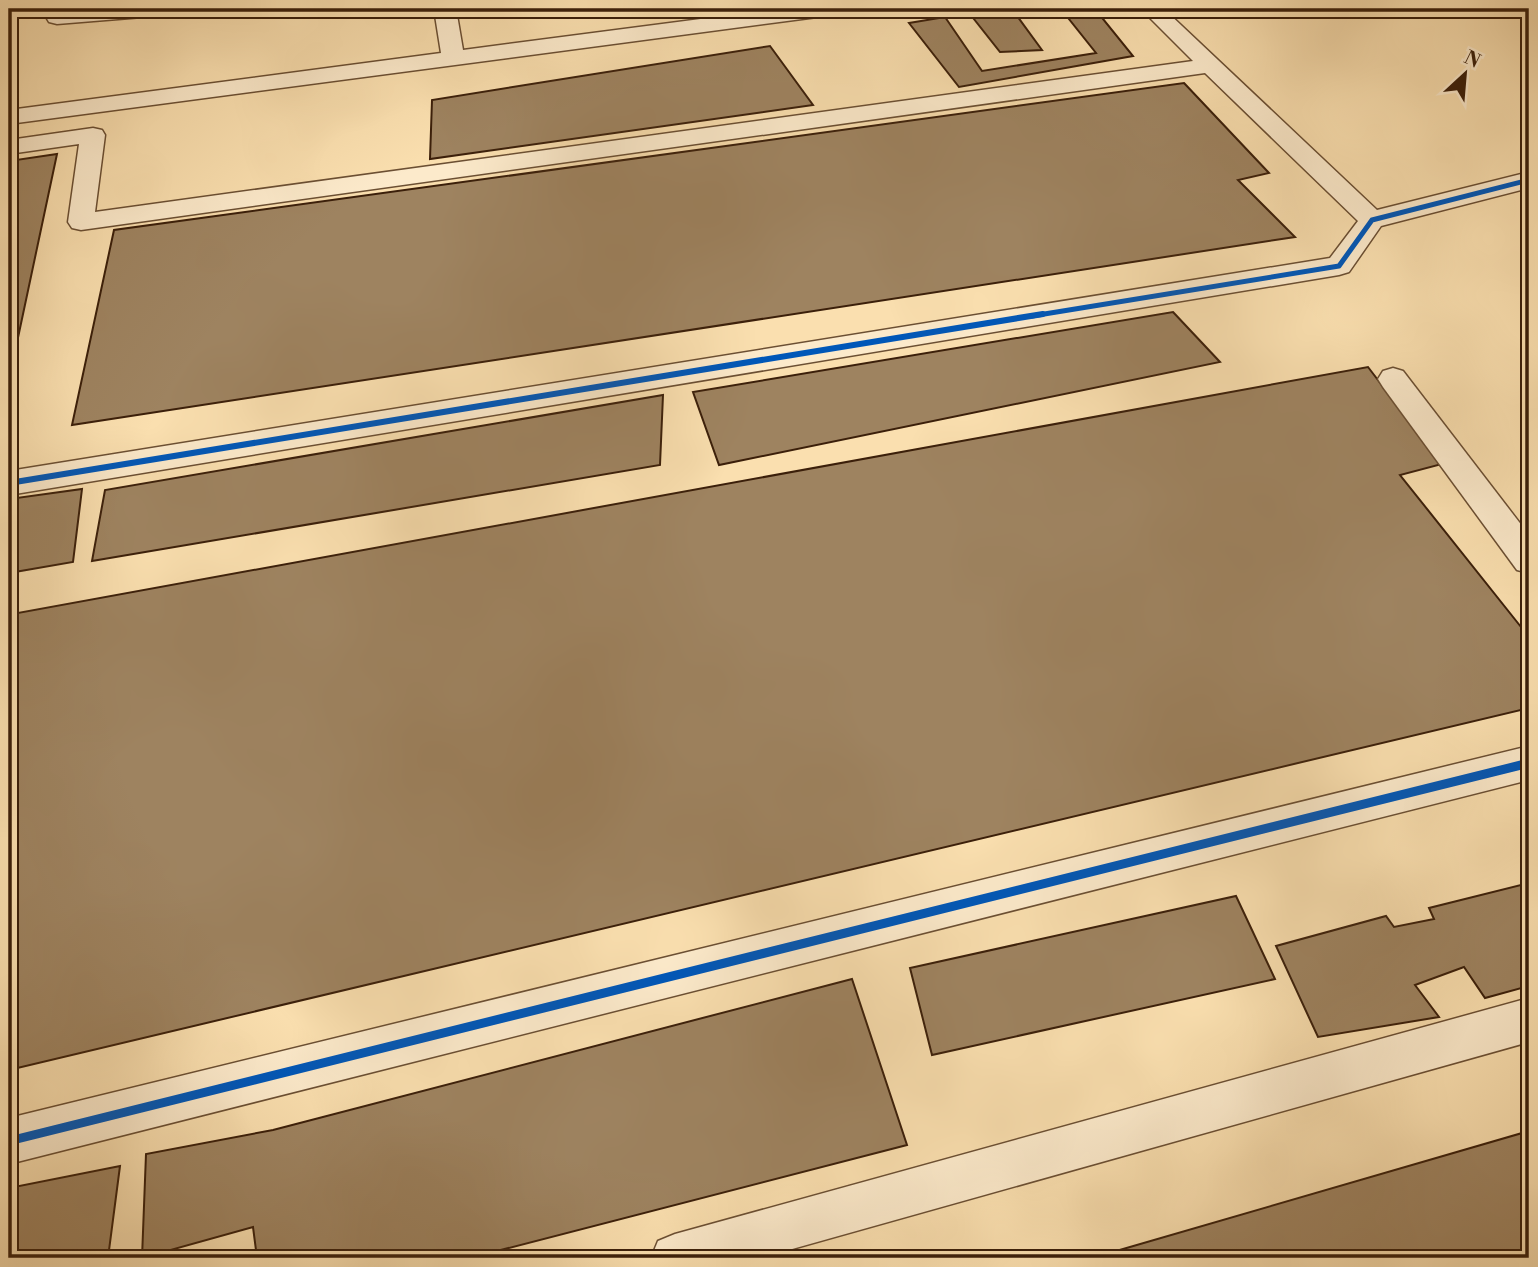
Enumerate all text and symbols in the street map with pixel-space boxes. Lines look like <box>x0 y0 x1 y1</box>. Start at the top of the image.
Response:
north arrow <box>1430 38 1500 108</box>
text: N <box>1460 46 1484 74</box>

